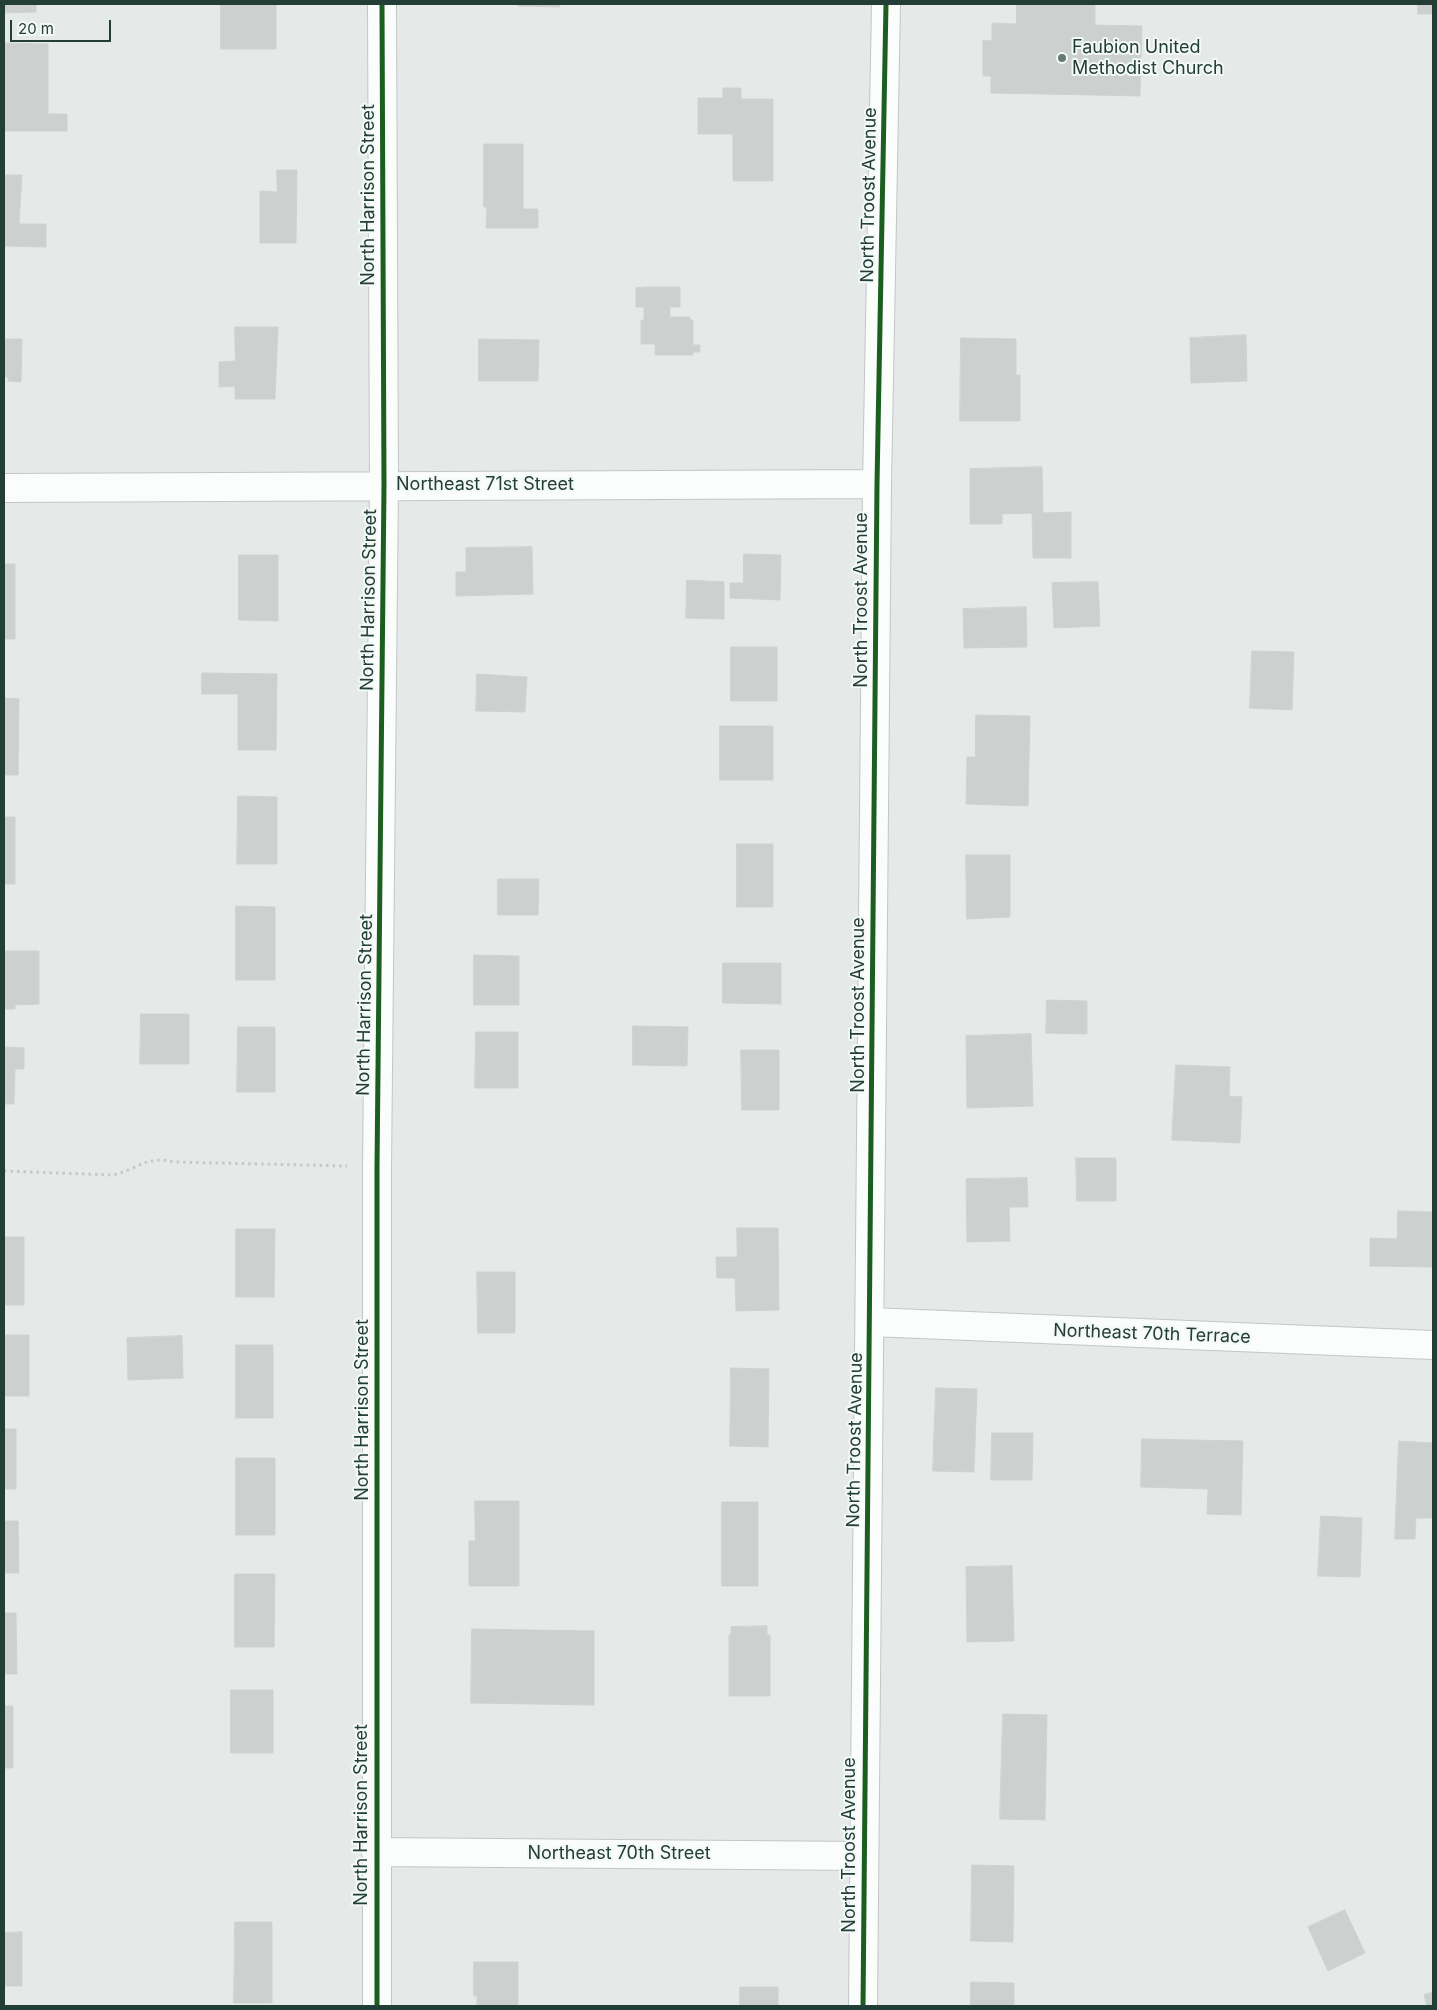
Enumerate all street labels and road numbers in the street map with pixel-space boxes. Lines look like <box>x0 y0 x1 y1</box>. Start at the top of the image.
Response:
street label: North Harrison Street <box>358 104 380 286</box>
street label: North Troost Avenue <box>857 107 881 283</box>
street label: Northeast 71st Street <box>396 474 574 496</box>
street label: North Harrison Street <box>357 509 381 691</box>
street label: North Troost Avenue <box>851 512 873 688</box>
street label: North Harrison Street <box>353 914 377 1096</box>
street label: North Troost Avenue <box>848 917 870 1093</box>
street label: North Harrison Street <box>352 1319 374 1501</box>
street label: Northeast 70th Terrace <box>1053 1320 1251 1348</box>
street label: North Troost Avenue <box>843 1352 867 1528</box>
street label: North Harrison Street <box>351 1724 373 1906</box>
street label: North Troost Avenue <box>839 1757 861 1933</box>
street label: Northeast 70th Street <box>527 1843 711 1865</box>

